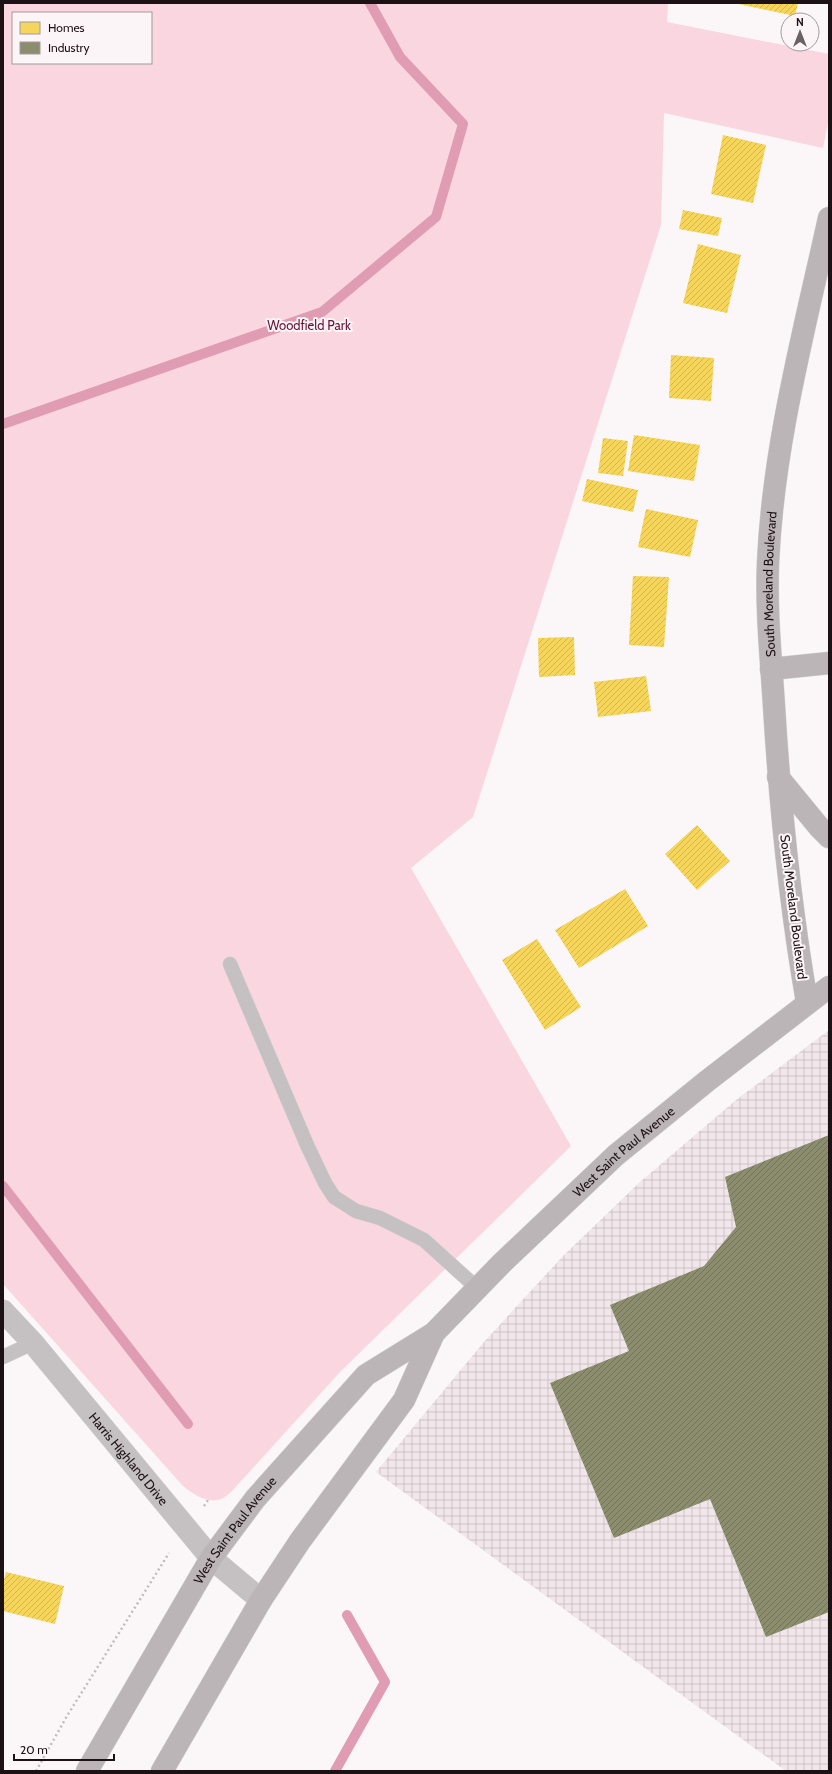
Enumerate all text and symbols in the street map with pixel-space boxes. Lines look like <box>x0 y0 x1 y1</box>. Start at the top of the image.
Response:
legend <box>12 12 152 64</box>
north arrow <box>780 12 820 52</box>
text: N <box>796 15 804 29</box>
text: Homes <box>48 20 85 35</box>
text: Industry <box>48 40 89 55</box>
park label: Woodfield Park <box>267 317 351 333</box>
street label: South Moreland Boulevard <box>760 511 780 658</box>
street label: South Moreland Boulevard <box>777 834 811 980</box>
street label: West Saint Paul Avenue <box>569 1103 678 1200</box>
street label: Harris Highland Drive <box>86 1409 172 1509</box>
street label: West Saint Paul Avenue <box>190 1473 280 1587</box>
scale bar <box>14 1736 114 1762</box>
text: 20 m <box>20 1742 48 1757</box>

